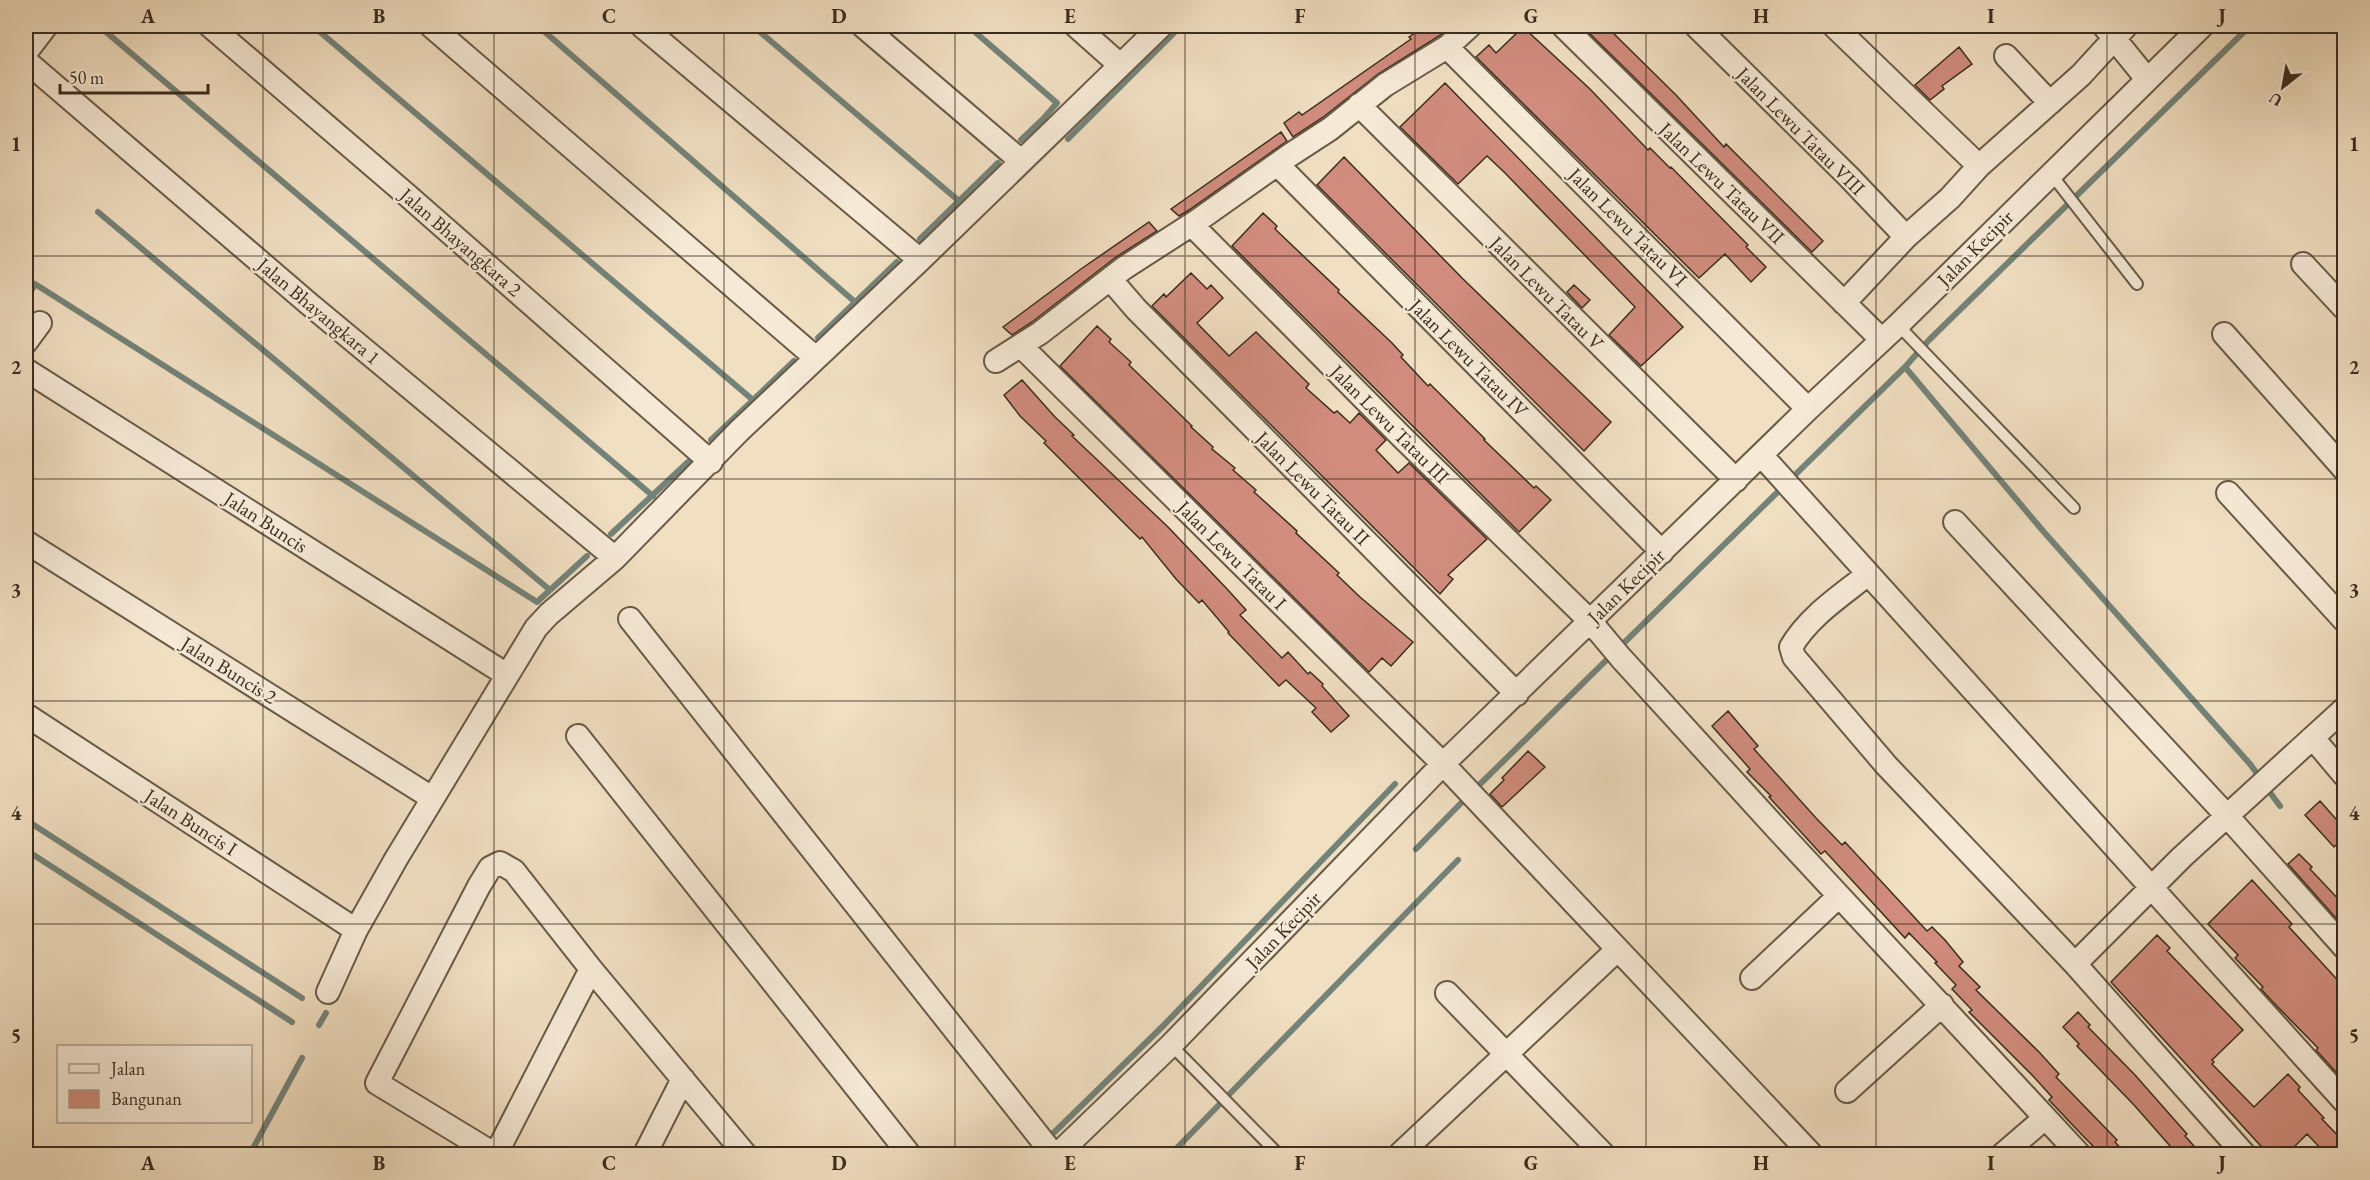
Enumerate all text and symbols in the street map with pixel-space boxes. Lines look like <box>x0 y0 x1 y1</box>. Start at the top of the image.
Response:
text: A <box>140 3 156 29</box>
text: B <box>373 3 385 29</box>
text: C <box>602 3 616 29</box>
text: D <box>831 3 847 29</box>
text: E <box>1064 3 1076 29</box>
text: F <box>1295 3 1306 29</box>
text: G <box>1524 3 1538 29</box>
text: H <box>1753 3 1769 29</box>
text: I <box>1987 3 1995 29</box>
text: J <box>2216 3 2226 29</box>
scale bar <box>60 57 208 95</box>
north arrow <box>2253 57 2313 117</box>
street label: Jalan Lewu Tatau VIII <box>1730 60 1871 201</box>
text: 50 m <box>69 66 104 89</box>
text: U <box>2265 87 2286 111</box>
street label: Jalan Lewu Tatau VII <box>1652 115 1791 250</box>
text: 1 <box>11 131 21 157</box>
text: 1 <box>2349 131 2359 157</box>
street label: Jalan Lewu Tatau VI <box>1561 160 1693 292</box>
street label: Jalan Bhayangkara 2 <box>393 181 528 302</box>
street label: Jalan Kecipir <box>1930 204 2019 293</box>
street label: Jalan Lewu Tatau V <box>1483 229 1610 356</box>
street label: Jalan Bhayangkara 1 <box>250 250 386 370</box>
street label: Jalan Lewu Tatau IV <box>1402 291 1535 424</box>
text: 2 <box>11 354 22 380</box>
text: 2 <box>2349 354 2360 380</box>
street label: Jalan Lewu Tatau III <box>1323 357 1455 489</box>
street label: Jalan Lewu Tatau II <box>1249 424 1376 551</box>
street label: Jalan Buncis <box>218 484 313 559</box>
street label: Jalan Lewu Tatau I <box>1170 493 1292 615</box>
street label: Jalan Kecipir <box>1580 542 1671 631</box>
text: 3 <box>11 577 21 603</box>
text: 3 <box>2349 577 2359 603</box>
street label: Jalan Buncis 2 <box>175 629 282 710</box>
street label: Jalan Buncis I <box>138 781 242 862</box>
text: 4 <box>11 800 22 826</box>
text: 4 <box>2349 800 2360 826</box>
street label: Jalan Kecipir <box>1238 885 1327 976</box>
text: 5 <box>11 1022 21 1048</box>
text: 5 <box>2349 1022 2359 1048</box>
legend <box>57 1045 252 1123</box>
text: Jalan <box>109 1057 146 1080</box>
text: Bangunan <box>111 1087 182 1110</box>
text: A <box>140 1150 156 1176</box>
text: B <box>373 1150 385 1176</box>
text: C <box>602 1150 616 1176</box>
text: D <box>831 1150 847 1176</box>
text: E <box>1064 1150 1076 1176</box>
text: F <box>1295 1150 1306 1176</box>
text: G <box>1524 1150 1538 1176</box>
text: H <box>1753 1150 1769 1176</box>
text: I <box>1987 1150 1995 1176</box>
text: J <box>2216 1150 2226 1176</box>

